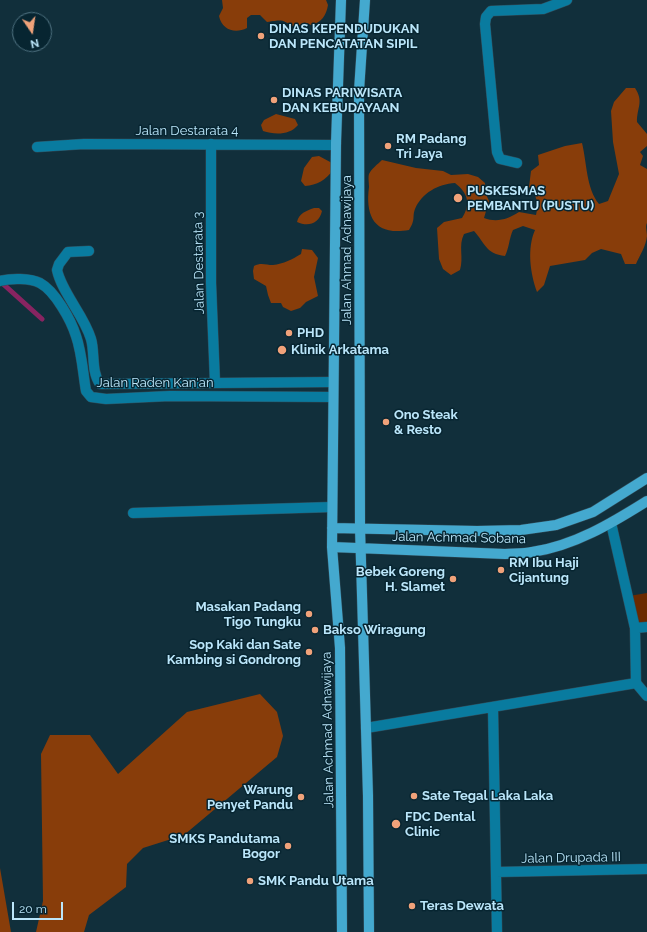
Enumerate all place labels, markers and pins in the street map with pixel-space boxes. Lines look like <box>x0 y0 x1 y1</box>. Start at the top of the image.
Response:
place label: DINAS KEPENDUDUKAN DAN PENCATATAN SIPIL <box>269 21 419 52</box>
marker: DINAS KEPENDUDUKAN DAN PENCATATAN SIPIL <box>256 31 266 41</box>
place label: DINAS PARIWISATA DAN KEBUDAYAAN <box>282 85 402 116</box>
marker: DINAS PARIWISATA DAN KEBUDAYAAN <box>269 95 279 105</box>
place label: RM Padang Tri Jaya <box>396 131 466 162</box>
marker: RM Padang Tri Jaya <box>383 141 393 151</box>
place label: PUSKESMAS PEMBANTU (PUSTU) <box>467 183 594 214</box>
marker: PUSKESMAS PEMBANTU (PUSTU) <box>452 192 464 204</box>
place label: PHD <box>297 325 324 341</box>
marker: PHD <box>284 328 294 338</box>
place label: Klinik Arkatama <box>291 342 389 358</box>
marker: Klinik Arkatama <box>276 344 288 356</box>
place label: Ono Steak & Resto <box>394 407 458 438</box>
marker: Ono Steak & Resto <box>381 417 391 427</box>
place label: RM Ibu Haji Cijantung <box>509 555 579 586</box>
place label: Bebek Goreng H. Slamet <box>356 564 445 595</box>
marker: RM Ibu Haji Cijantung <box>496 565 506 575</box>
marker: Bebek Goreng H. Slamet <box>448 574 458 584</box>
place label: Masakan Padang Tigo Tungku <box>195 599 301 630</box>
marker: Masakan Padang Tigo Tungku <box>304 609 314 619</box>
place label: Bakso Wiragung <box>323 622 426 638</box>
marker: Bakso Wiragung <box>310 625 320 635</box>
place label: Sop Kaki dan Sate Kambing si Gondrong <box>167 637 301 668</box>
marker: Sop Kaki dan Sate Kambing si Gondrong <box>304 647 314 657</box>
place label: Warung Penyet Pandu <box>207 782 293 813</box>
place label: Sate Tegal Laka Laka <box>422 788 553 804</box>
marker: Sate Tegal Laka Laka <box>409 791 419 801</box>
marker: Warung Penyet Pandu <box>296 792 306 802</box>
place label: FDC Dental Clinic <box>405 809 475 840</box>
marker: FDC Dental Clinic <box>390 818 402 830</box>
place label: SMKS Pandutama Bogor <box>169 831 280 862</box>
marker: SMKS Pandutama Bogor <box>283 841 293 851</box>
place label: SMK Pandu Utama <box>258 873 374 889</box>
marker: SMK Pandu Utama <box>245 876 255 886</box>
place label: Teras Dewata <box>420 898 504 914</box>
marker: Teras Dewata <box>407 901 417 911</box>

